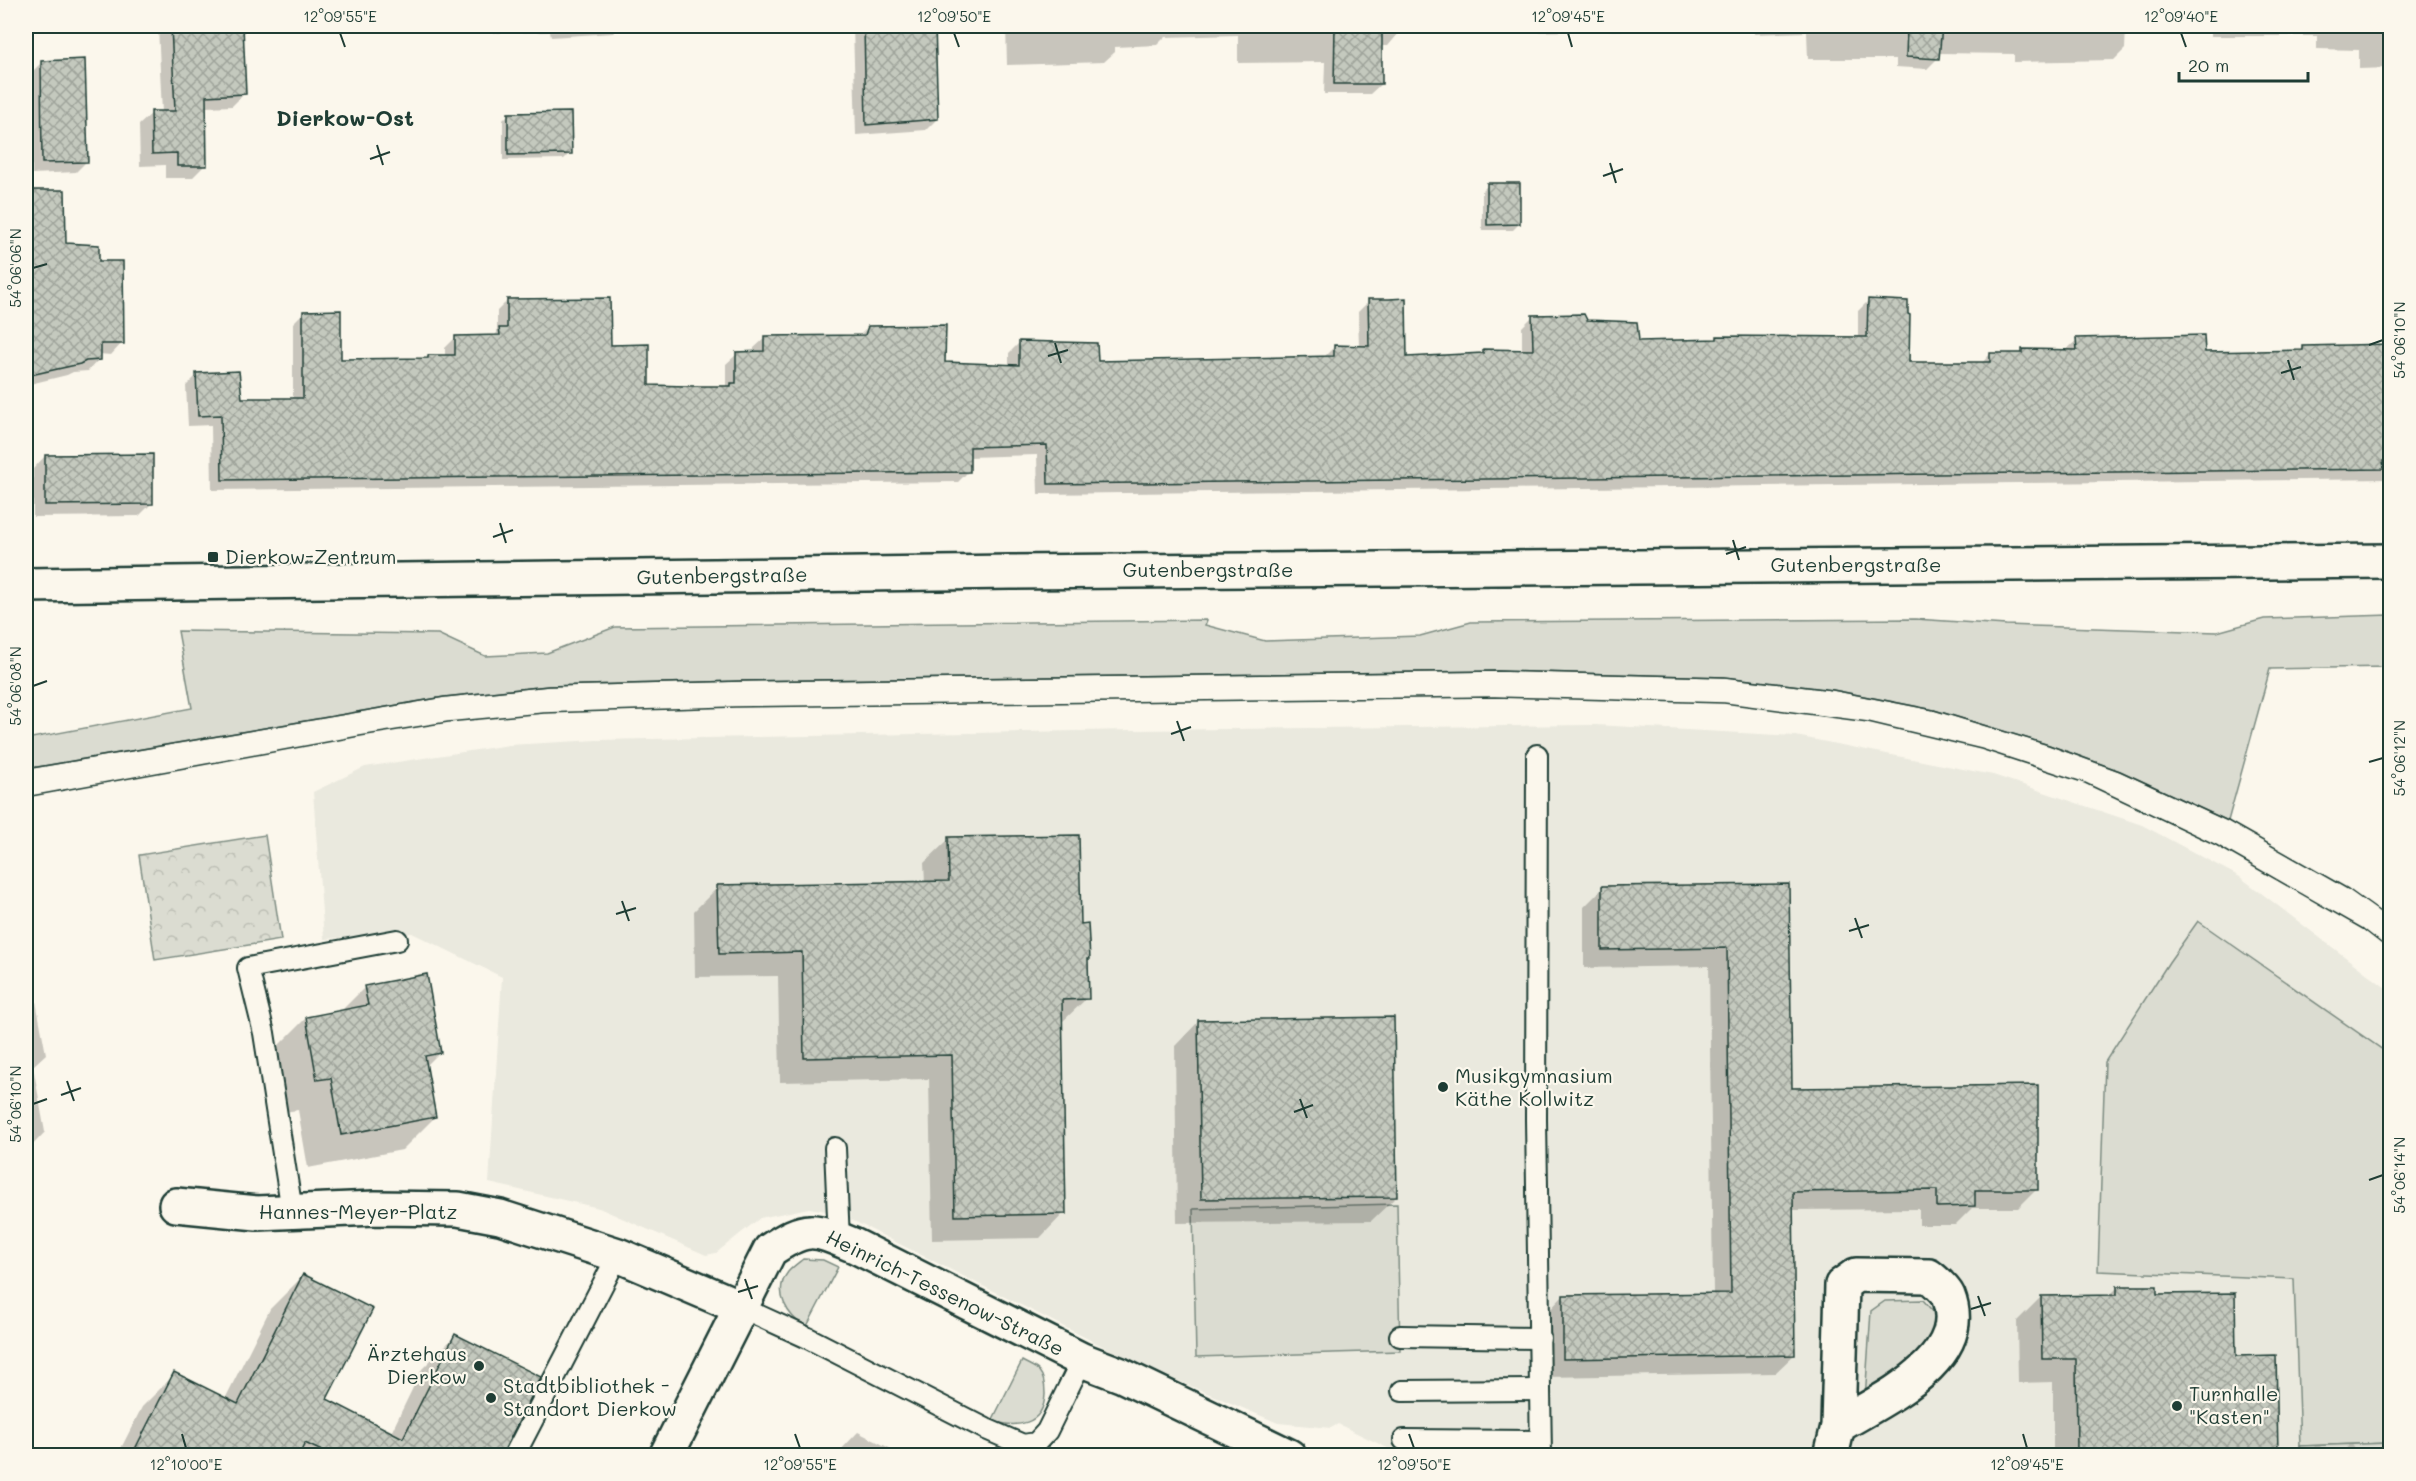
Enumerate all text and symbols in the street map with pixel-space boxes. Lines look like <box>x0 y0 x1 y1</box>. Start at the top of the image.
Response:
text: 12°09'55"E <box>303 6 377 26</box>
text: 12°09'50"E <box>917 6 991 26</box>
text: 12°09'45"E <box>1531 6 1605 26</box>
text: 12°09'40"E <box>2144 6 2219 26</box>
scale bar <box>2179 45 2308 83</box>
text: 20 m <box>2188 53 2229 77</box>
district label: Dierkow-Ost <box>276 103 414 132</box>
text: 54°06'06"N <box>5 228 25 308</box>
text: 54°06'10"N <box>2389 301 2409 379</box>
place label: Dierkow-Zentrum <box>225 543 396 569</box>
marker: Dierkow-Zentrum <box>206 550 220 564</box>
street label: Gutenbergstraße <box>1771 551 1941 577</box>
street label: Gutenbergstraße <box>1123 556 1293 582</box>
street label: Gutenbergstraße <box>636 561 808 589</box>
text: 54°06'08"N <box>5 646 25 726</box>
text: 54°06'12"N <box>2389 720 2409 796</box>
place label: Musikgymnasium Käthe Kollwitz <box>1455 1062 1613 1111</box>
text: 54°06'10"N <box>5 1065 25 1143</box>
marker: Musikgymnasium Käthe Kollwitz <box>1436 1080 1450 1094</box>
text: 54°06'14"N <box>2389 1137 2409 1213</box>
street label: Hannes-Meyer-Platz <box>259 1198 457 1224</box>
street label: Heinrich-Tessenow-Straße <box>822 1223 1069 1361</box>
place label: Ärztehaus Dierkow <box>366 1340 467 1389</box>
marker: Ärztehaus Dierkow <box>472 1359 486 1373</box>
place label: Stadtbibliothek - Standort Dierkow <box>503 1372 677 1421</box>
place label: Turnhalle "Kasten" <box>2189 1380 2278 1429</box>
marker: Stadtbibliothek - Standort Dierkow <box>484 1391 498 1405</box>
marker: Turnhalle "Kasten" <box>2170 1399 2184 1413</box>
text: 12°10'00"E <box>150 1454 223 1474</box>
text: 12°09'55"E <box>763 1454 837 1474</box>
text: 12°09'50"E <box>1377 1454 1451 1474</box>
text: 12°09'45"E <box>1990 1454 2064 1474</box>

